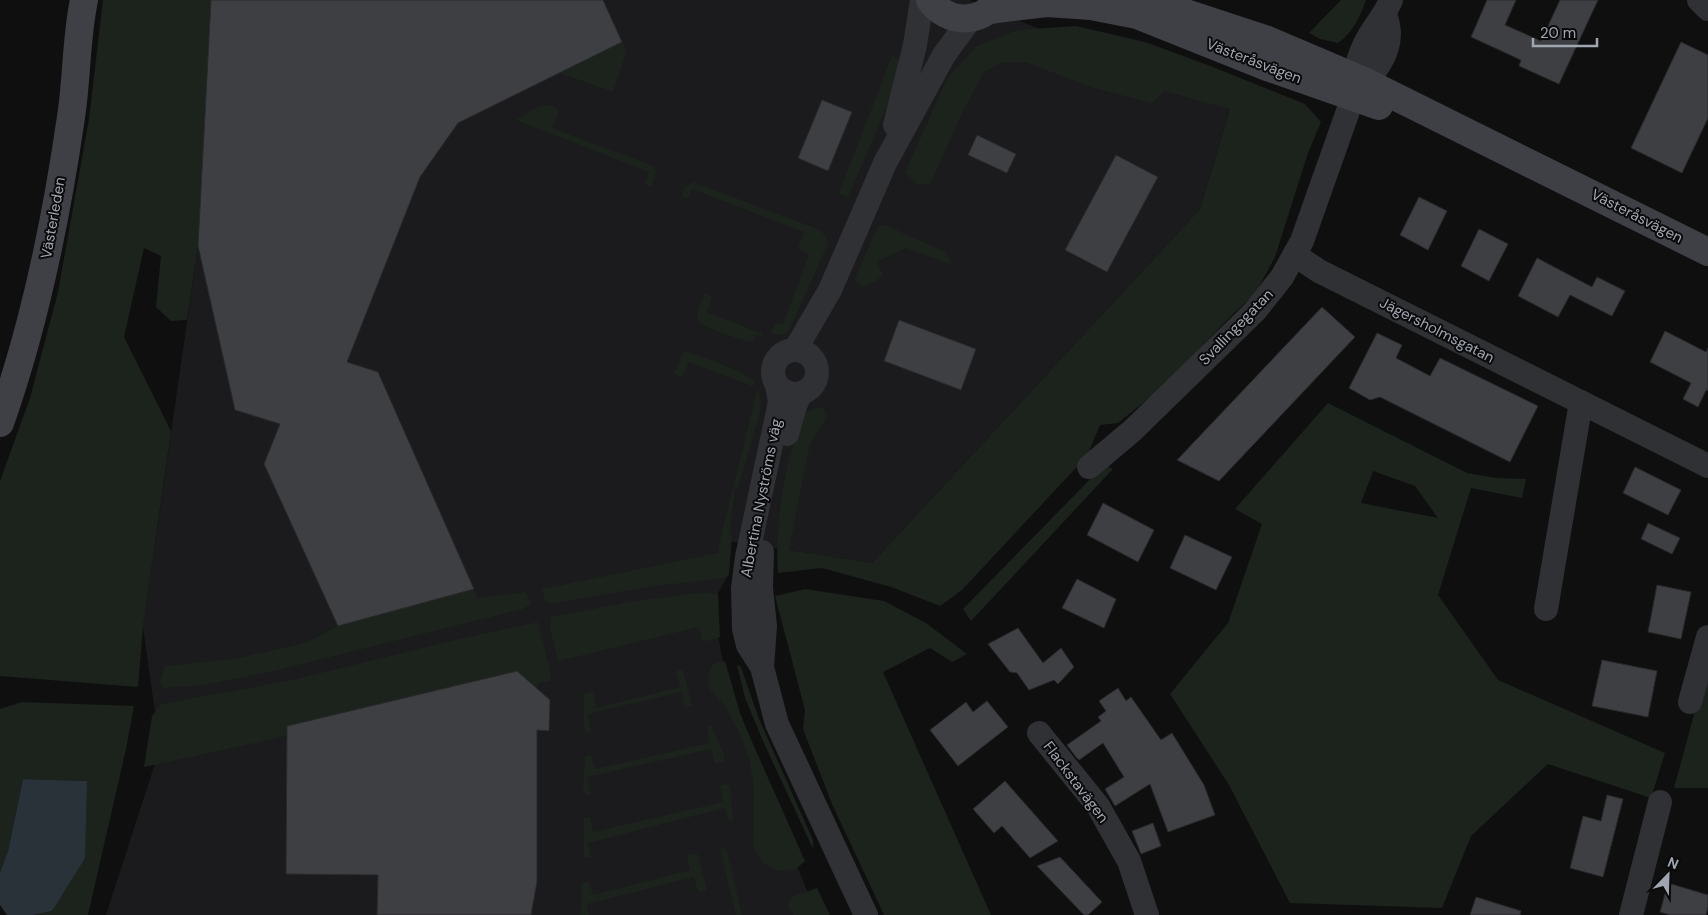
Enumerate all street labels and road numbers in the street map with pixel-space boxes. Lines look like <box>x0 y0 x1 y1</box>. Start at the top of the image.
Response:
street label: Västeråsvägen <box>1204 34 1304 88</box>
street label: Västerleden <box>36 176 70 260</box>
street label: Västeråsvägen <box>1588 184 1686 248</box>
street label: Svallingegatan <box>1194 285 1278 369</box>
street label: Jägersholmsgatan <box>1376 292 1498 368</box>
street label: Albertina Nyströms väg <box>736 417 786 579</box>
street label: Flackstavägen <box>1039 737 1113 827</box>

